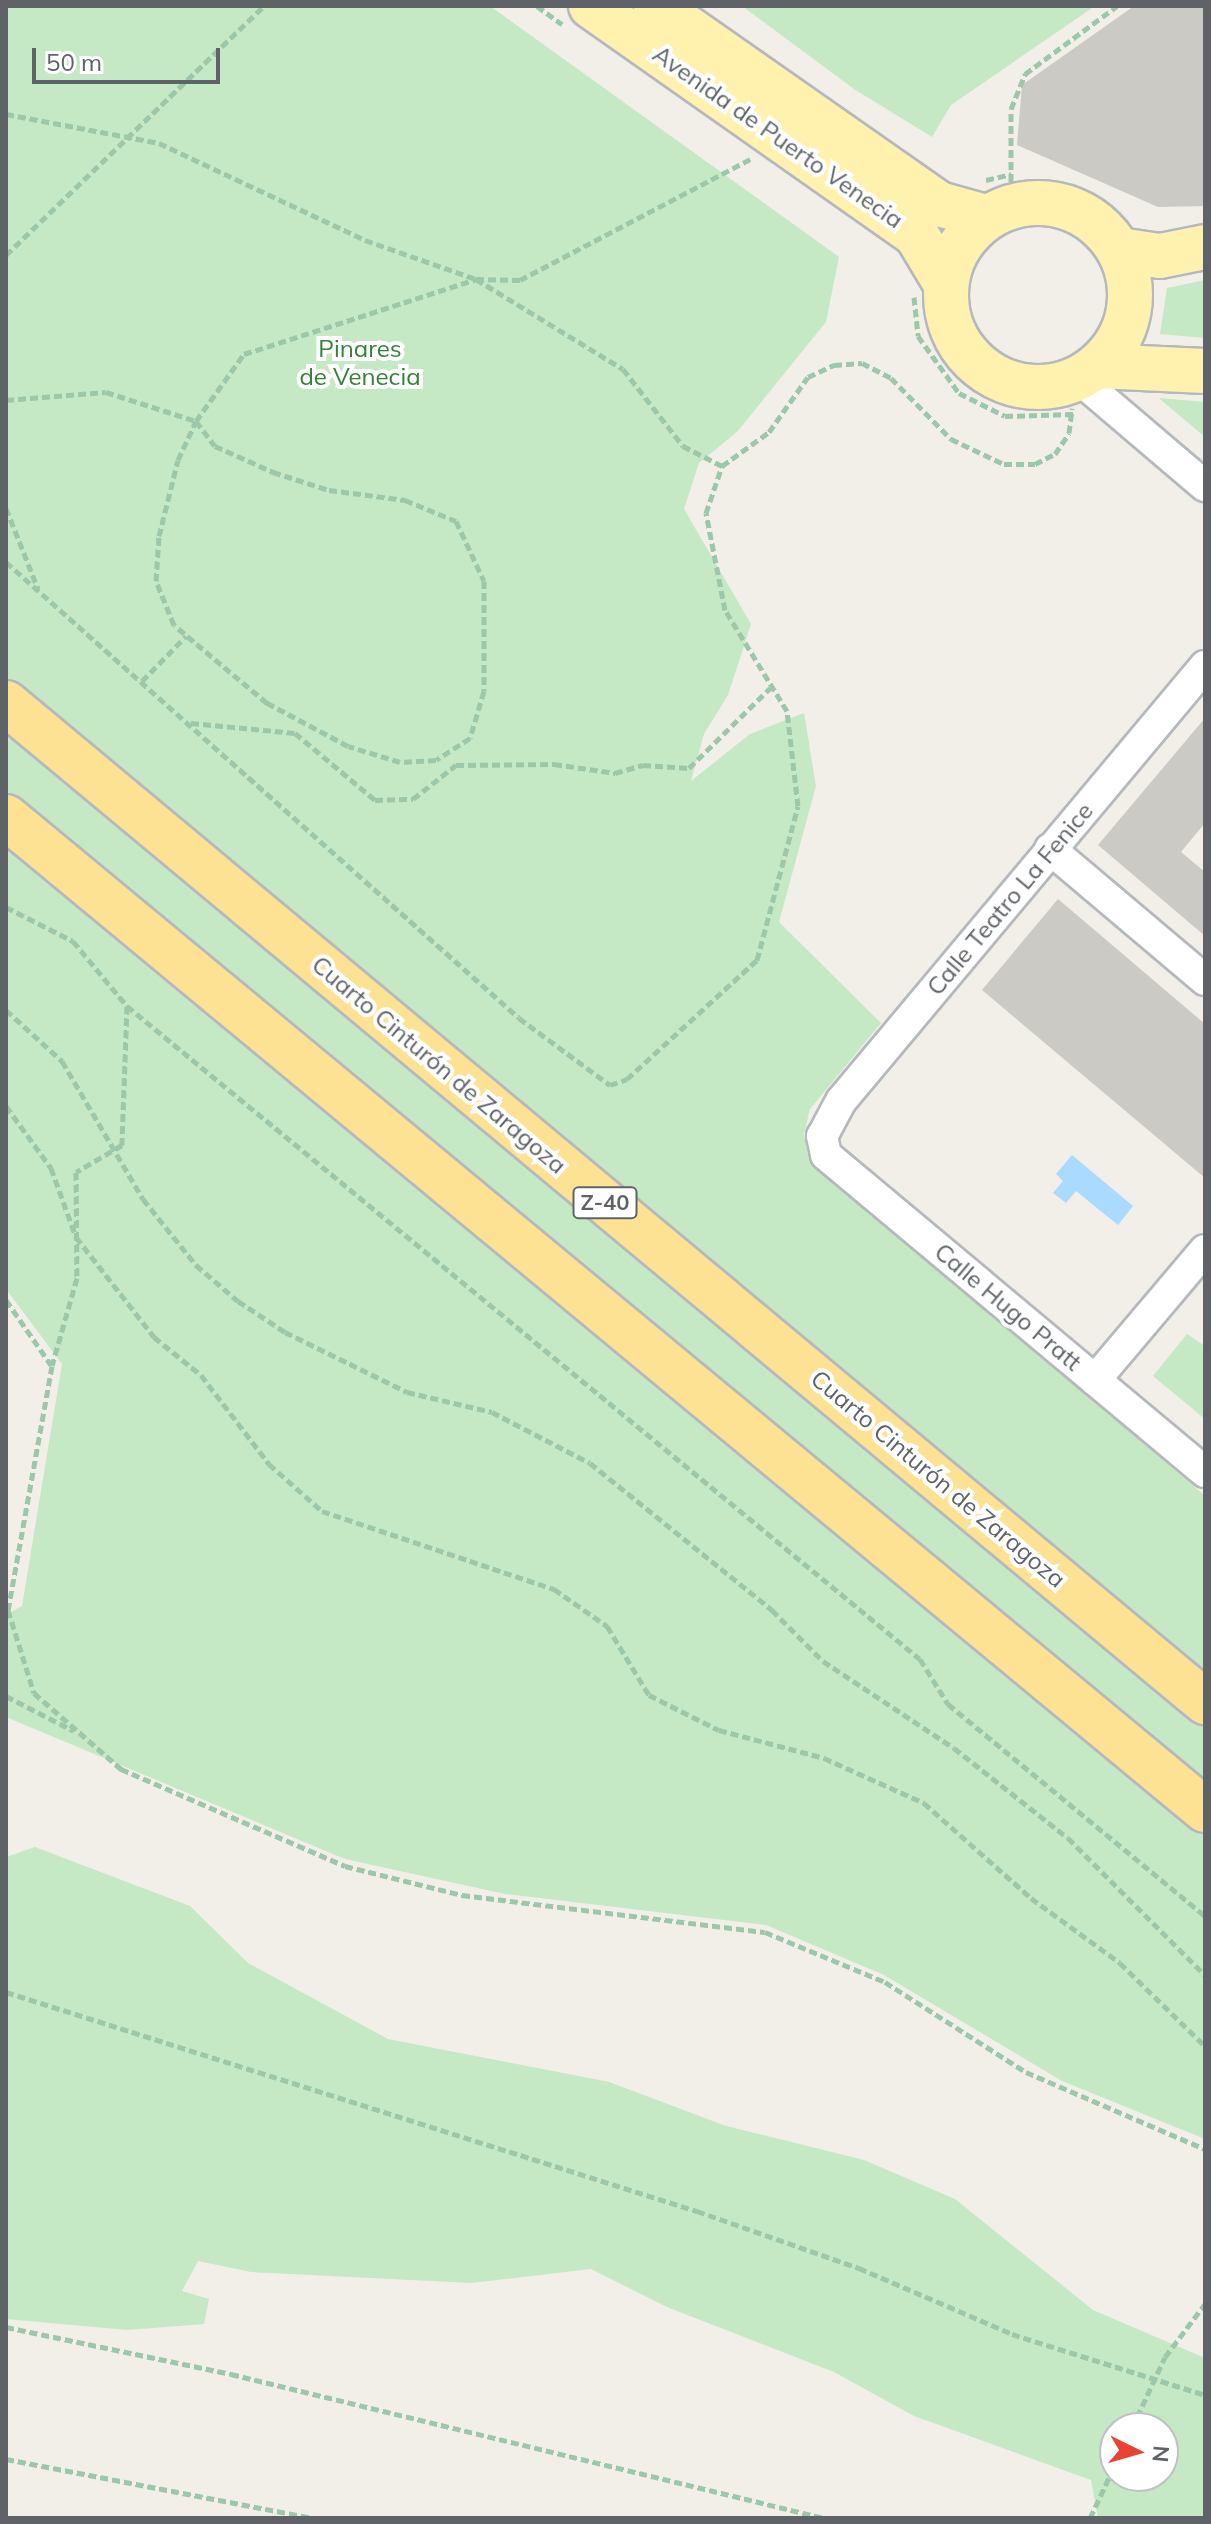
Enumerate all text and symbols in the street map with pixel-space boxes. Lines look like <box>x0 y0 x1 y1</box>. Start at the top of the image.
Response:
scale bar <box>36 32 224 82</box>
street label: Avenida de Puerto Venecia <box>647 40 909 234</box>
text: 50 m <box>46 47 102 77</box>
park label: Pinares de Venecia <box>299 335 421 391</box>
street label: Calle Teatro La Fenice <box>921 797 1099 1001</box>
street label: Cuarto Cinturón de Zaragoza <box>306 950 572 1180</box>
road number: Z-40 <box>571 1185 639 1221</box>
street label: Calle Hugo Pratt <box>929 1237 1087 1377</box>
street label: Cuarto Cinturón de Zaragoza <box>805 1364 1071 1594</box>
north arrow <box>1099 2412 1179 2492</box>
text: N <box>1146 2444 1176 2463</box>

